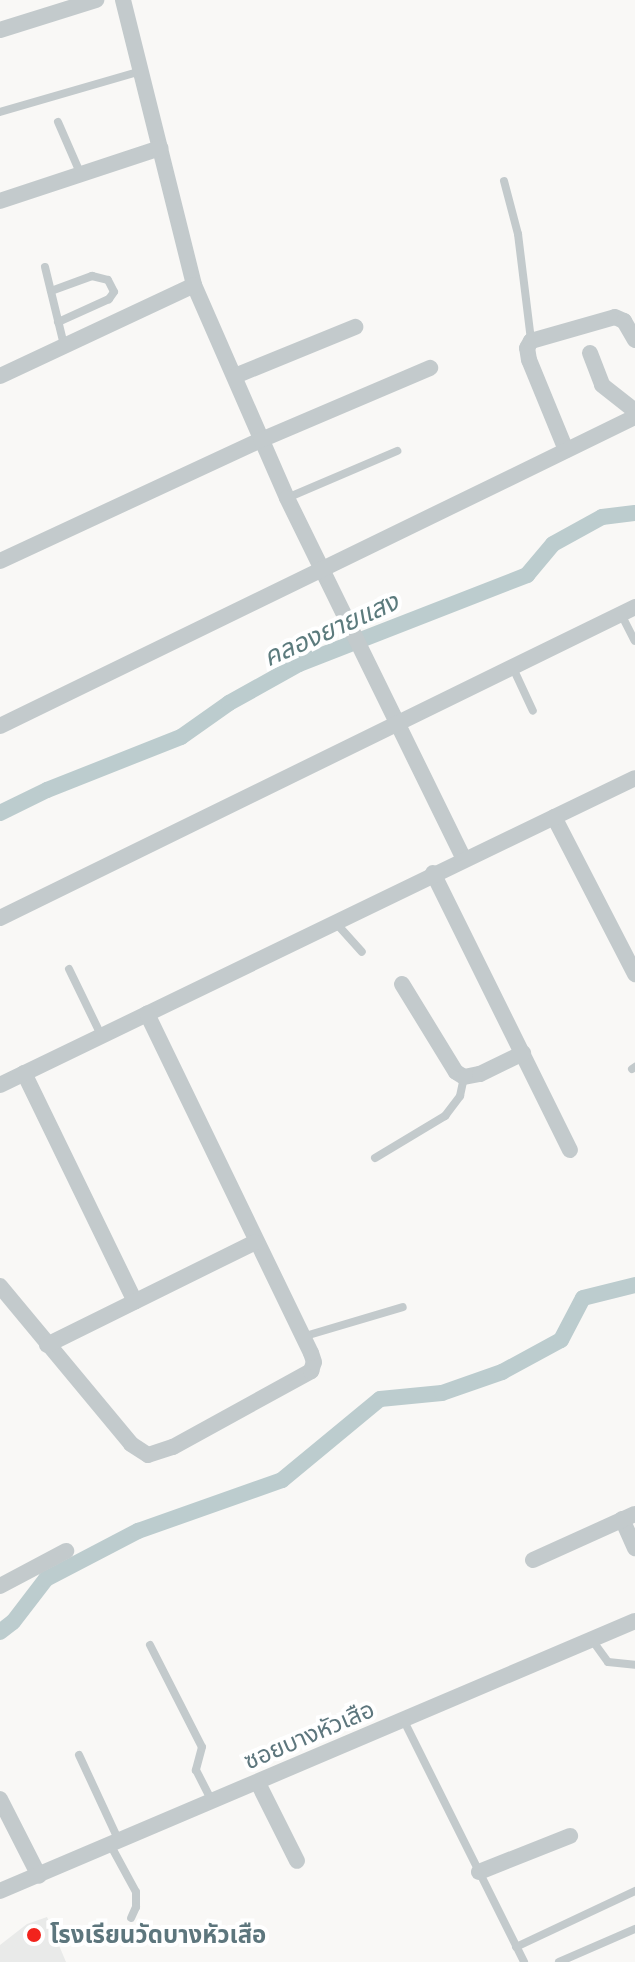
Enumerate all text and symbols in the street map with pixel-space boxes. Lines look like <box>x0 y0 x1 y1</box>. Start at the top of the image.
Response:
water label: คลองยายแสง <box>259 586 403 674</box>
street label: ซอยบางหัวเสือ <box>240 1695 378 1775</box>
place label: โรงเรียนวัดบางหัวเสือ <box>50 1921 266 1949</box>
marker: โรงเรียนวัดบางหัวเสือ <box>25 1926 43 1944</box>

